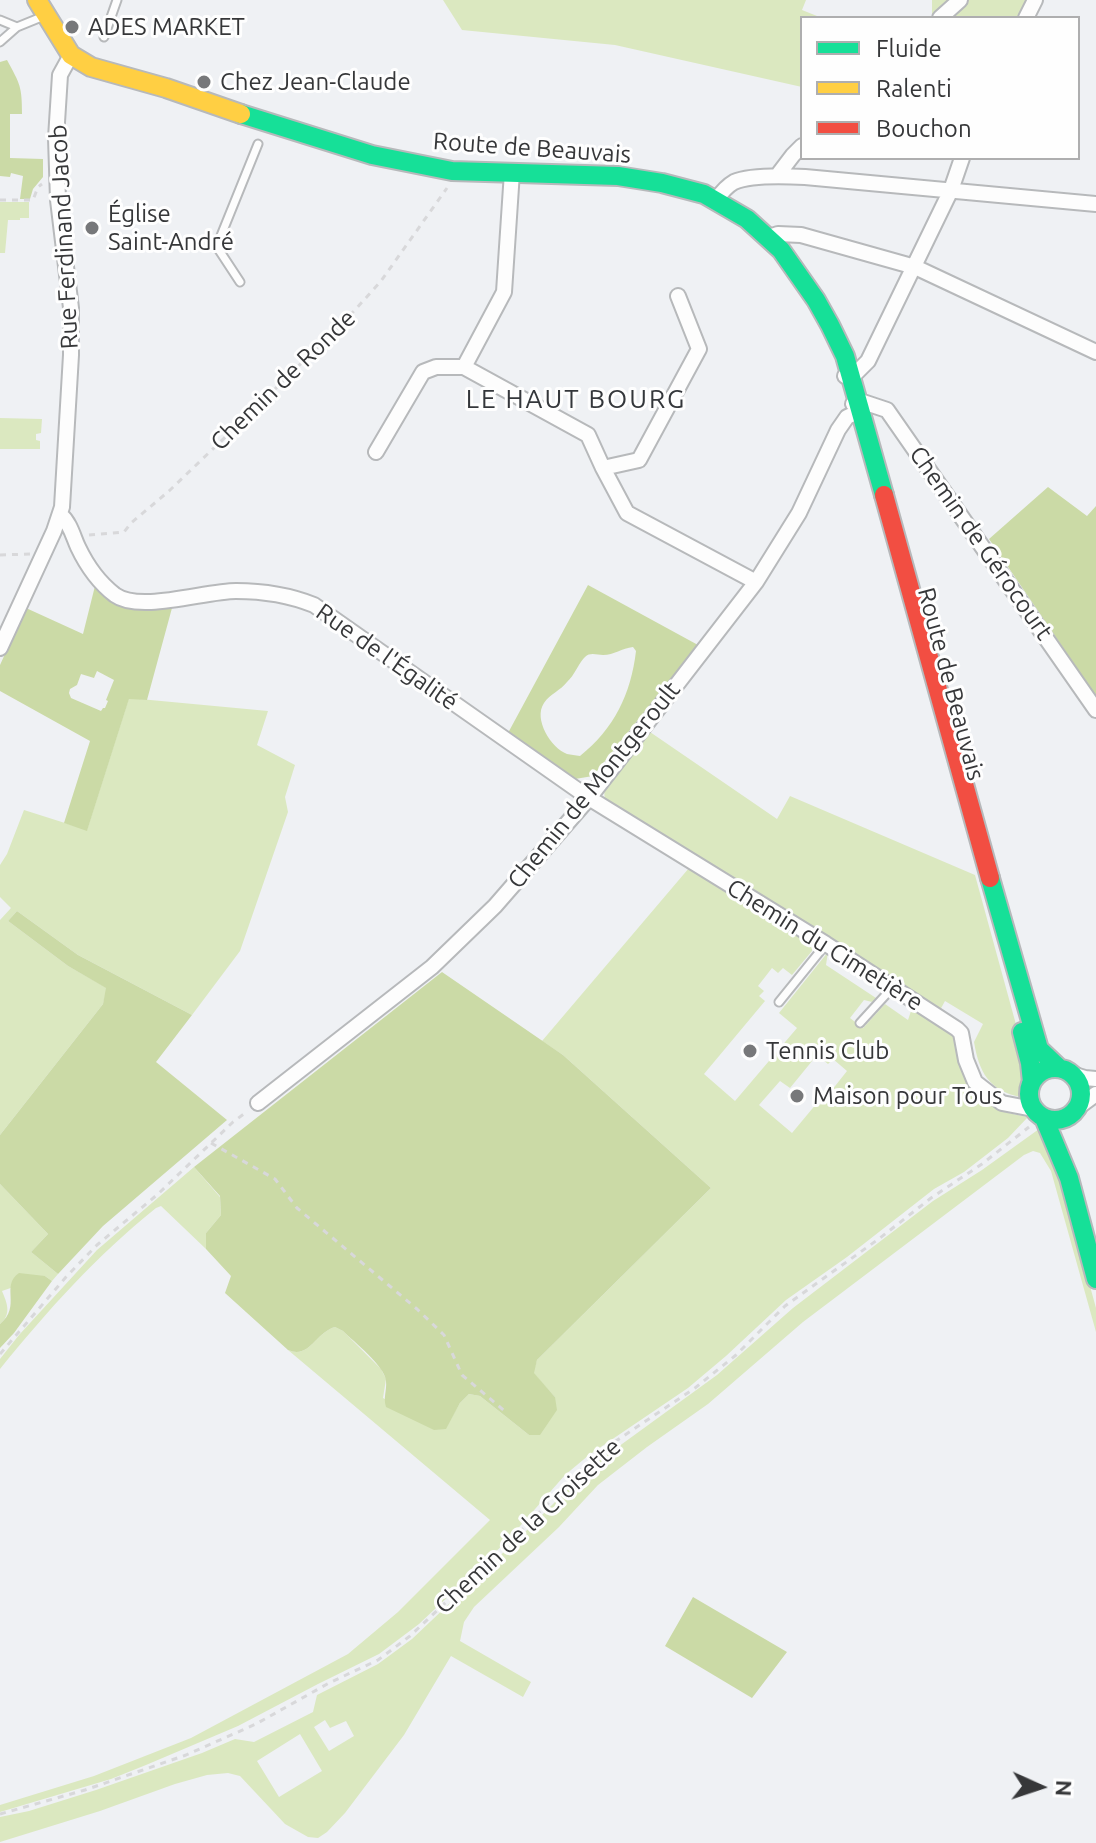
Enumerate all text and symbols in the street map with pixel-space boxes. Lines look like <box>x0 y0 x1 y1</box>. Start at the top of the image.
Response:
place label: ADES MARKET <box>88 13 245 41</box>
legend <box>800 16 1080 160</box>
marker: ADES MARKET <box>63 18 81 36</box>
text: Fluide <box>876 35 942 62</box>
place label: Chez Jean-Claude <box>220 68 411 96</box>
marker: Chez Jean-Claude <box>195 73 213 91</box>
text: Ralenti <box>876 75 952 102</box>
text: Bouchon <box>876 115 972 142</box>
street label: Rue Ferdinand Jacob <box>44 124 84 350</box>
street label: Route de Beauvais <box>432 127 632 169</box>
place label: Église Saint-André <box>108 200 234 256</box>
marker: Église Saint-André <box>83 219 101 237</box>
street label: Chemin de Ronde <box>205 304 361 456</box>
district label: LE HAUT BOURG <box>466 383 686 415</box>
street label: Chemin de Gérocourt <box>903 441 1059 645</box>
street label: Route de Beauvais <box>911 584 991 784</box>
street label: Rue de l'Égalité <box>311 598 463 716</box>
street label: Chemin de Montgeroult <box>502 676 686 894</box>
street label: Chemin du Cimetière <box>722 873 928 1017</box>
place label: Tennis Club <box>766 1037 889 1065</box>
marker: Tennis Club <box>741 1042 759 1060</box>
place label: Maison pour Tous <box>813 1082 1002 1110</box>
marker: Maison pour Tous <box>788 1087 806 1105</box>
street label: Chemin de la Croisette <box>429 1432 627 1620</box>
north arrow <box>1000 1747 1080 1827</box>
text: N <box>1052 1779 1077 1797</box>

